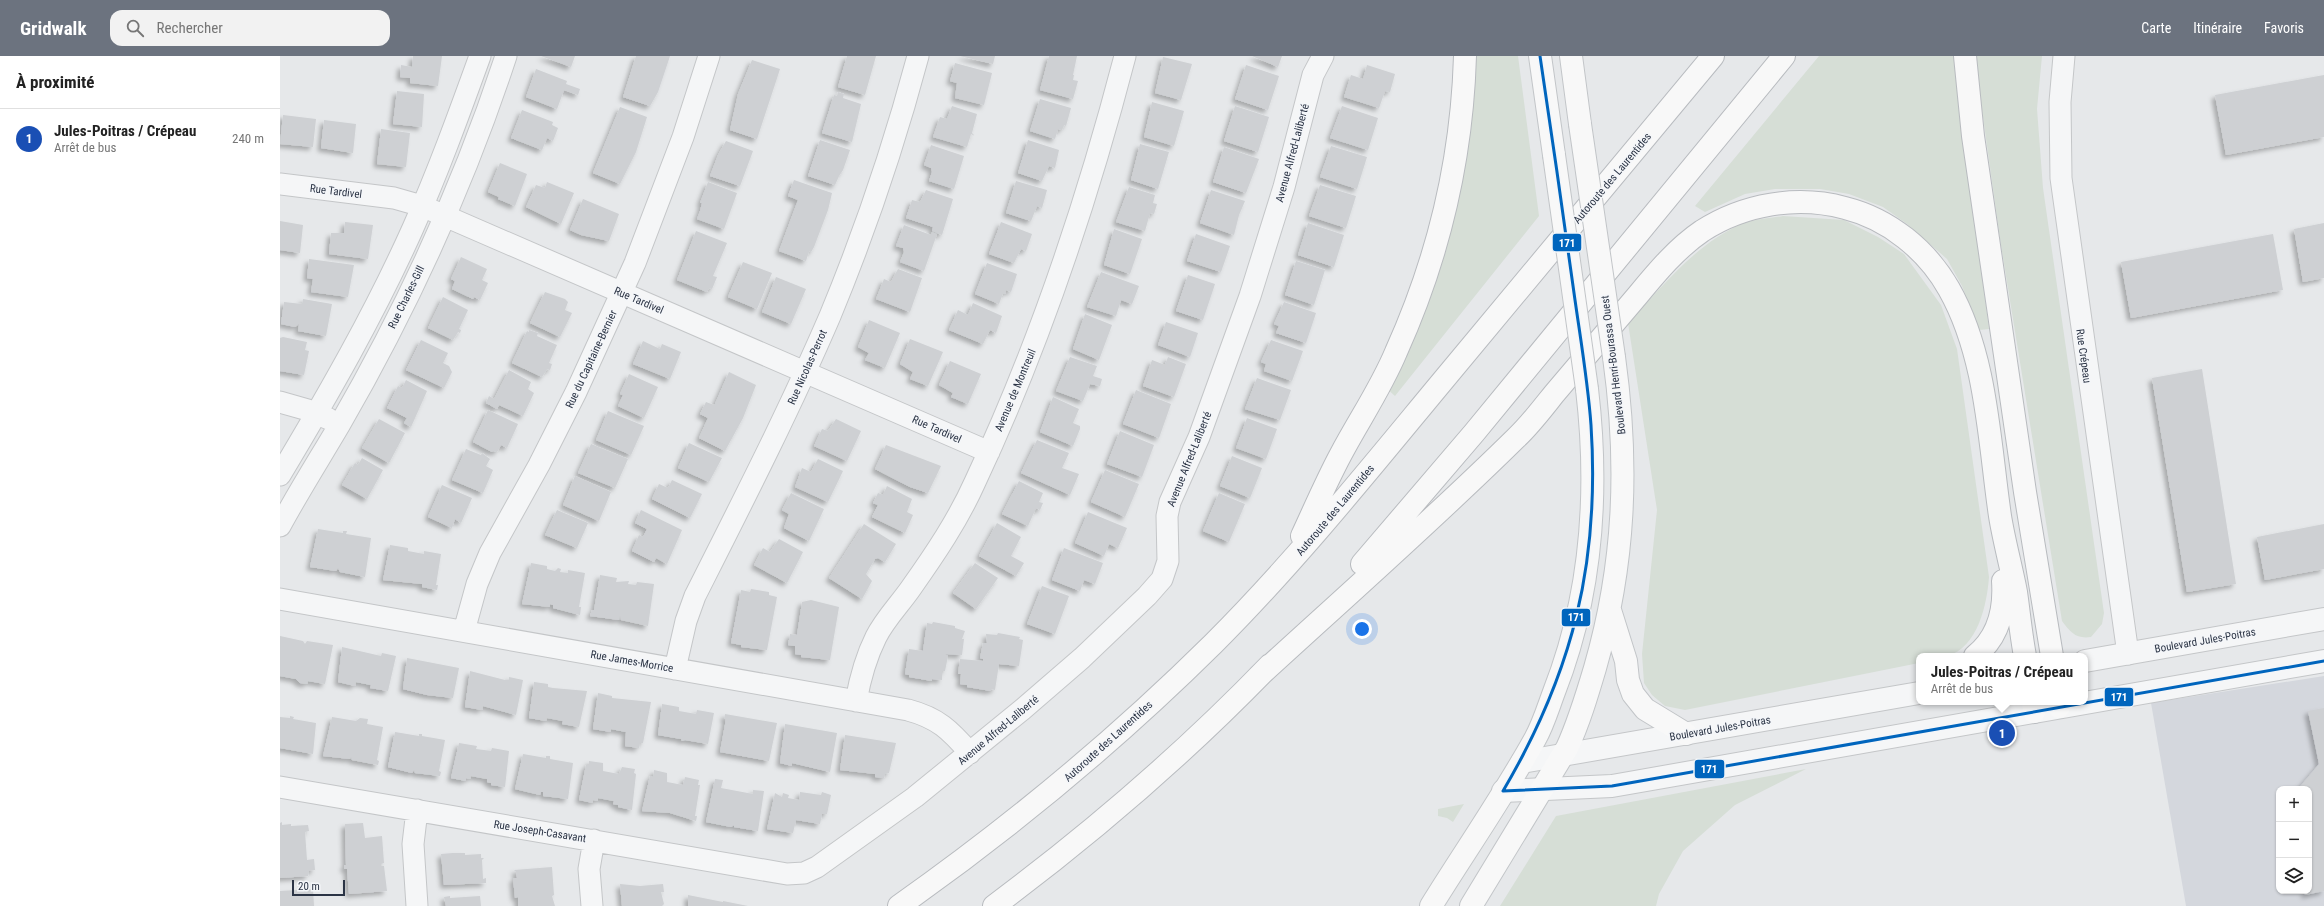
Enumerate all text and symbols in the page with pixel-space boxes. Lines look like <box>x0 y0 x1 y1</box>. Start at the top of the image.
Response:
search box <box>110 10 390 46</box>
text: Gridwalk <box>20 17 86 40</box>
icon: search <box>124 17 146 39</box>
text: Rechercher <box>156 19 223 37</box>
text: Carte <box>2141 20 2171 36</box>
text: Itinéraire <box>2193 20 2242 36</box>
text: Favoris <box>2264 20 2304 36</box>
text: À proximité <box>16 72 94 92</box>
street label: Avenue Alfred-Laliberté <box>1273 103 1312 204</box>
text: Jules-Poitras / Crépeau <box>54 122 196 140</box>
street label: Autoroute des Laurentides <box>1571 130 1654 226</box>
text: 1 <box>26 131 32 146</box>
text: 240 m <box>232 131 264 146</box>
text: Arrêt de bus <box>54 140 116 155</box>
street label: Rue Tardivel <box>309 182 363 201</box>
line badge: 171 <box>1552 233 1582 252</box>
text: 171 <box>1559 237 1575 250</box>
street label: Rue Charles-Gill <box>386 264 427 331</box>
street label: Rue Tardivel <box>612 284 666 317</box>
street label: Boulevard Henri-Bourassa Ouest <box>1599 295 1628 435</box>
street label: Rue du Capitaine-Bernier <box>563 308 620 410</box>
street label: Rue Nicolas-Perrot <box>785 328 830 407</box>
street label: Rue Crépeau <box>2073 328 2094 384</box>
street label: Avenue de Montreuil <box>992 347 1039 433</box>
street label: Avenue Alfred-Laliberté <box>1164 410 1214 509</box>
street label: Rue Tardivel <box>910 413 963 446</box>
street label: Autoroute des Laurentides <box>1294 462 1377 558</box>
line badge: 171 <box>1561 608 1591 627</box>
text: 171 <box>1568 611 1584 624</box>
your location <box>1352 619 1372 639</box>
street label: Boulevard Jules-Poitras <box>2154 625 2257 656</box>
street label: Rue James-Morrice <box>589 648 674 675</box>
popup <box>1916 653 2088 705</box>
text: Jules-Poitras / Crépeau <box>1931 663 2073 681</box>
text: Arrêt de bus <box>1931 681 1993 696</box>
line badge: 171 <box>2104 687 2134 707</box>
text: 171 <box>2111 691 2127 704</box>
street label: Avenue Alfred-Laliberté <box>955 693 1041 768</box>
street label: Autoroute des Laurentides <box>1061 698 1155 784</box>
street label: Boulevard Jules-Poitras <box>1669 713 1772 744</box>
pin: 1 <box>1989 718 2015 748</box>
line badge: 171 <box>1694 759 1725 779</box>
text: 171 <box>1701 763 1717 776</box>
map controls <box>2276 786 2312 894</box>
button: + <box>2276 786 2312 822</box>
street label: Rue Joseph-Casavant <box>493 818 587 845</box>
button: − <box>2276 822 2312 858</box>
button: layers <box>2276 858 2312 894</box>
scale bar <box>292 878 345 897</box>
text: 20 m <box>298 880 320 893</box>

